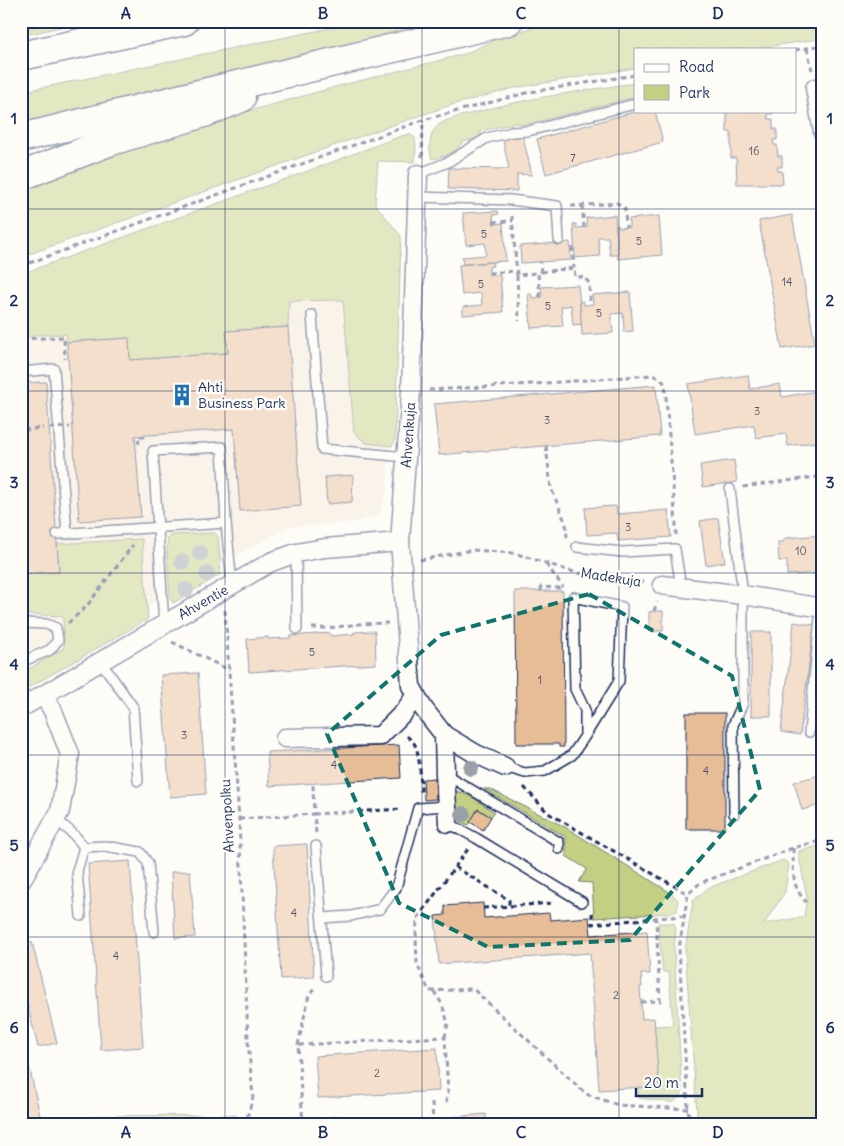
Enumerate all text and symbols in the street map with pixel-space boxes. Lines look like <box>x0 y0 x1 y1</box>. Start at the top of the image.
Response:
text: A <box>121 3 131 23</box>
text: B <box>318 3 329 23</box>
text: C <box>516 3 527 23</box>
text: D <box>712 3 724 23</box>
legend <box>634 48 796 112</box>
text: Road <box>679 57 714 76</box>
text: Park <box>679 83 710 102</box>
text: 1 <box>11 108 17 128</box>
text: 1 <box>827 108 833 128</box>
house number: 16 <box>749 144 759 158</box>
house number: 7 <box>570 151 576 165</box>
house number: 5 <box>481 227 487 241</box>
house number: 5 <box>636 234 642 248</box>
house number: 14 <box>782 275 792 289</box>
house number: 5 <box>478 277 484 291</box>
text: 2 <box>10 290 19 310</box>
text: 2 <box>826 290 835 310</box>
house number: 5 <box>545 299 551 313</box>
house number: 5 <box>596 306 602 320</box>
place label: Ahti Business Park <box>198 378 286 412</box>
building icon: Ahti Business Park <box>169 382 195 408</box>
street label: Ahvenkuja <box>397 402 419 468</box>
house number: 3 <box>754 404 760 418</box>
house number: 3 <box>544 413 550 427</box>
text: 3 <box>9 472 19 492</box>
text: 3 <box>825 472 835 492</box>
house number: 3 <box>625 520 631 534</box>
house number: 10 <box>795 544 807 558</box>
street label: Madekuja <box>579 563 643 591</box>
street label: Ahventie <box>175 581 231 623</box>
house number: 5 <box>309 645 315 659</box>
text: 4 <box>9 654 19 674</box>
text: 4 <box>825 654 835 674</box>
house number: 1 <box>538 673 542 687</box>
house number: 3 <box>181 728 187 742</box>
house number: 4 <box>331 758 337 772</box>
house number: 4 <box>703 764 709 778</box>
street label: Ahvenpolku <box>216 779 238 853</box>
text: 5 <box>9 835 19 855</box>
text: 5 <box>825 835 835 855</box>
house number: 4 <box>291 906 297 920</box>
house number: 4 <box>113 949 119 963</box>
house number: 2 <box>613 988 619 1002</box>
text: 6 <box>9 1017 19 1037</box>
text: 6 <box>825 1017 835 1037</box>
house number: 2 <box>374 1066 380 1080</box>
scale bar <box>636 1066 703 1098</box>
text: 20 m <box>644 1073 679 1092</box>
text: A <box>121 1122 131 1142</box>
text: B <box>318 1122 329 1142</box>
text: C <box>516 1122 527 1142</box>
text: D <box>712 1122 724 1142</box>

